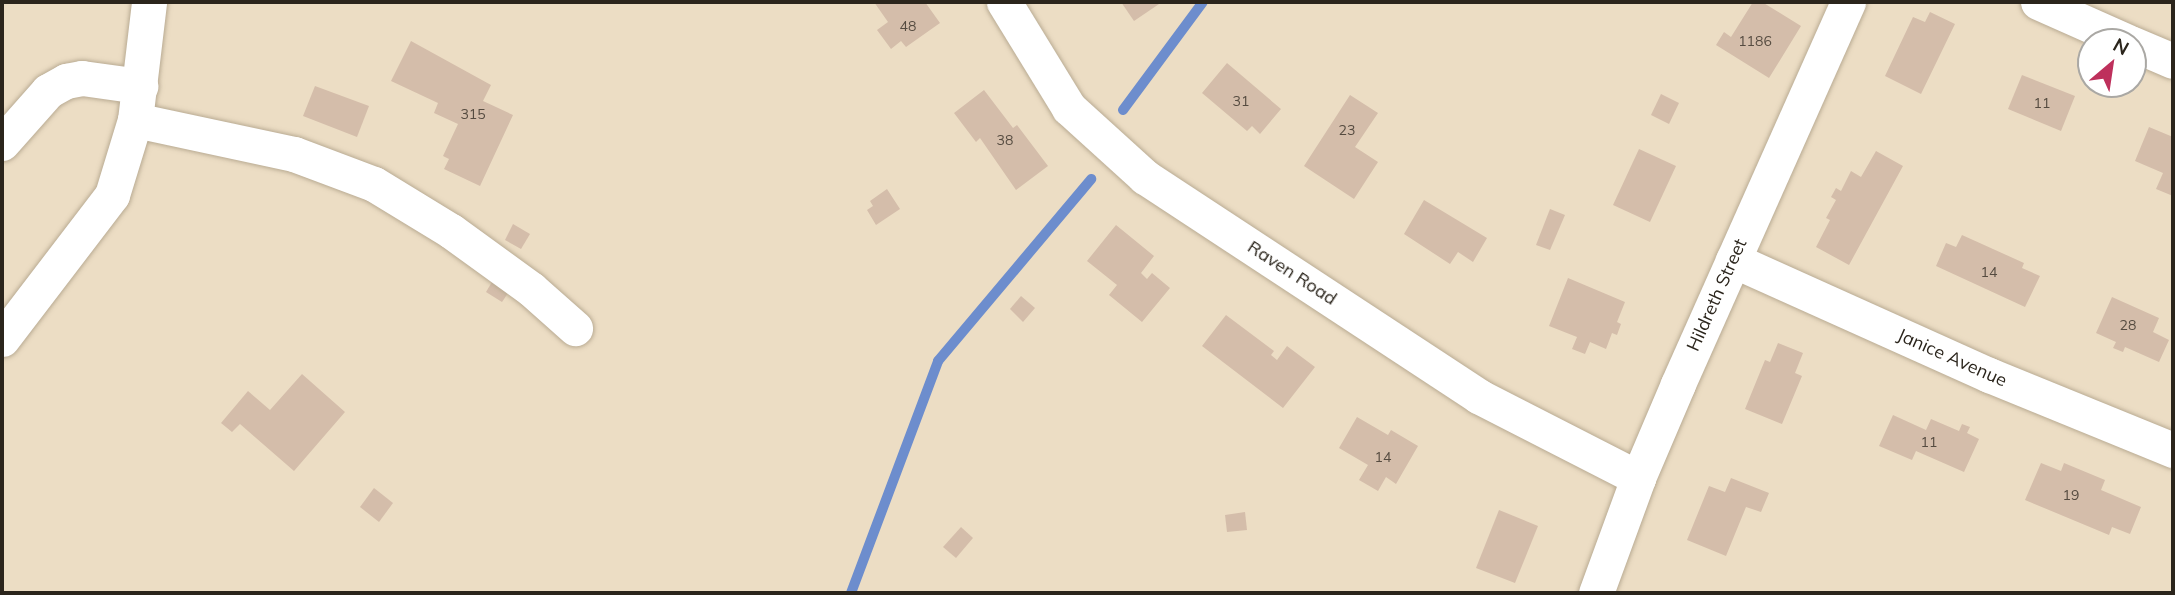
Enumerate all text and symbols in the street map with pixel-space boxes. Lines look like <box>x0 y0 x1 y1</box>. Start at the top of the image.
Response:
house number: 48 <box>900 18 916 34</box>
north arrow <box>2077 28 2147 98</box>
text: N <box>2109 32 2133 60</box>
house number: 1186 <box>1738 33 1772 49</box>
house number: 31 <box>1233 93 1249 109</box>
house number: 11 <box>2034 95 2050 111</box>
house number: 315 <box>460 106 486 122</box>
house number: 23 <box>1339 122 1355 138</box>
house number: 38 <box>997 132 1013 148</box>
street label: Hildreth Street <box>1683 235 1751 355</box>
street label: Raven Road <box>1243 236 1341 310</box>
house number: 14 <box>1981 264 1997 280</box>
house number: 28 <box>2120 317 2136 333</box>
street label: Janice Avenue <box>1894 324 2010 392</box>
house number: 11 <box>1921 434 1937 450</box>
house number: 14 <box>1375 449 1391 465</box>
house number: 19 <box>2063 487 2079 503</box>

